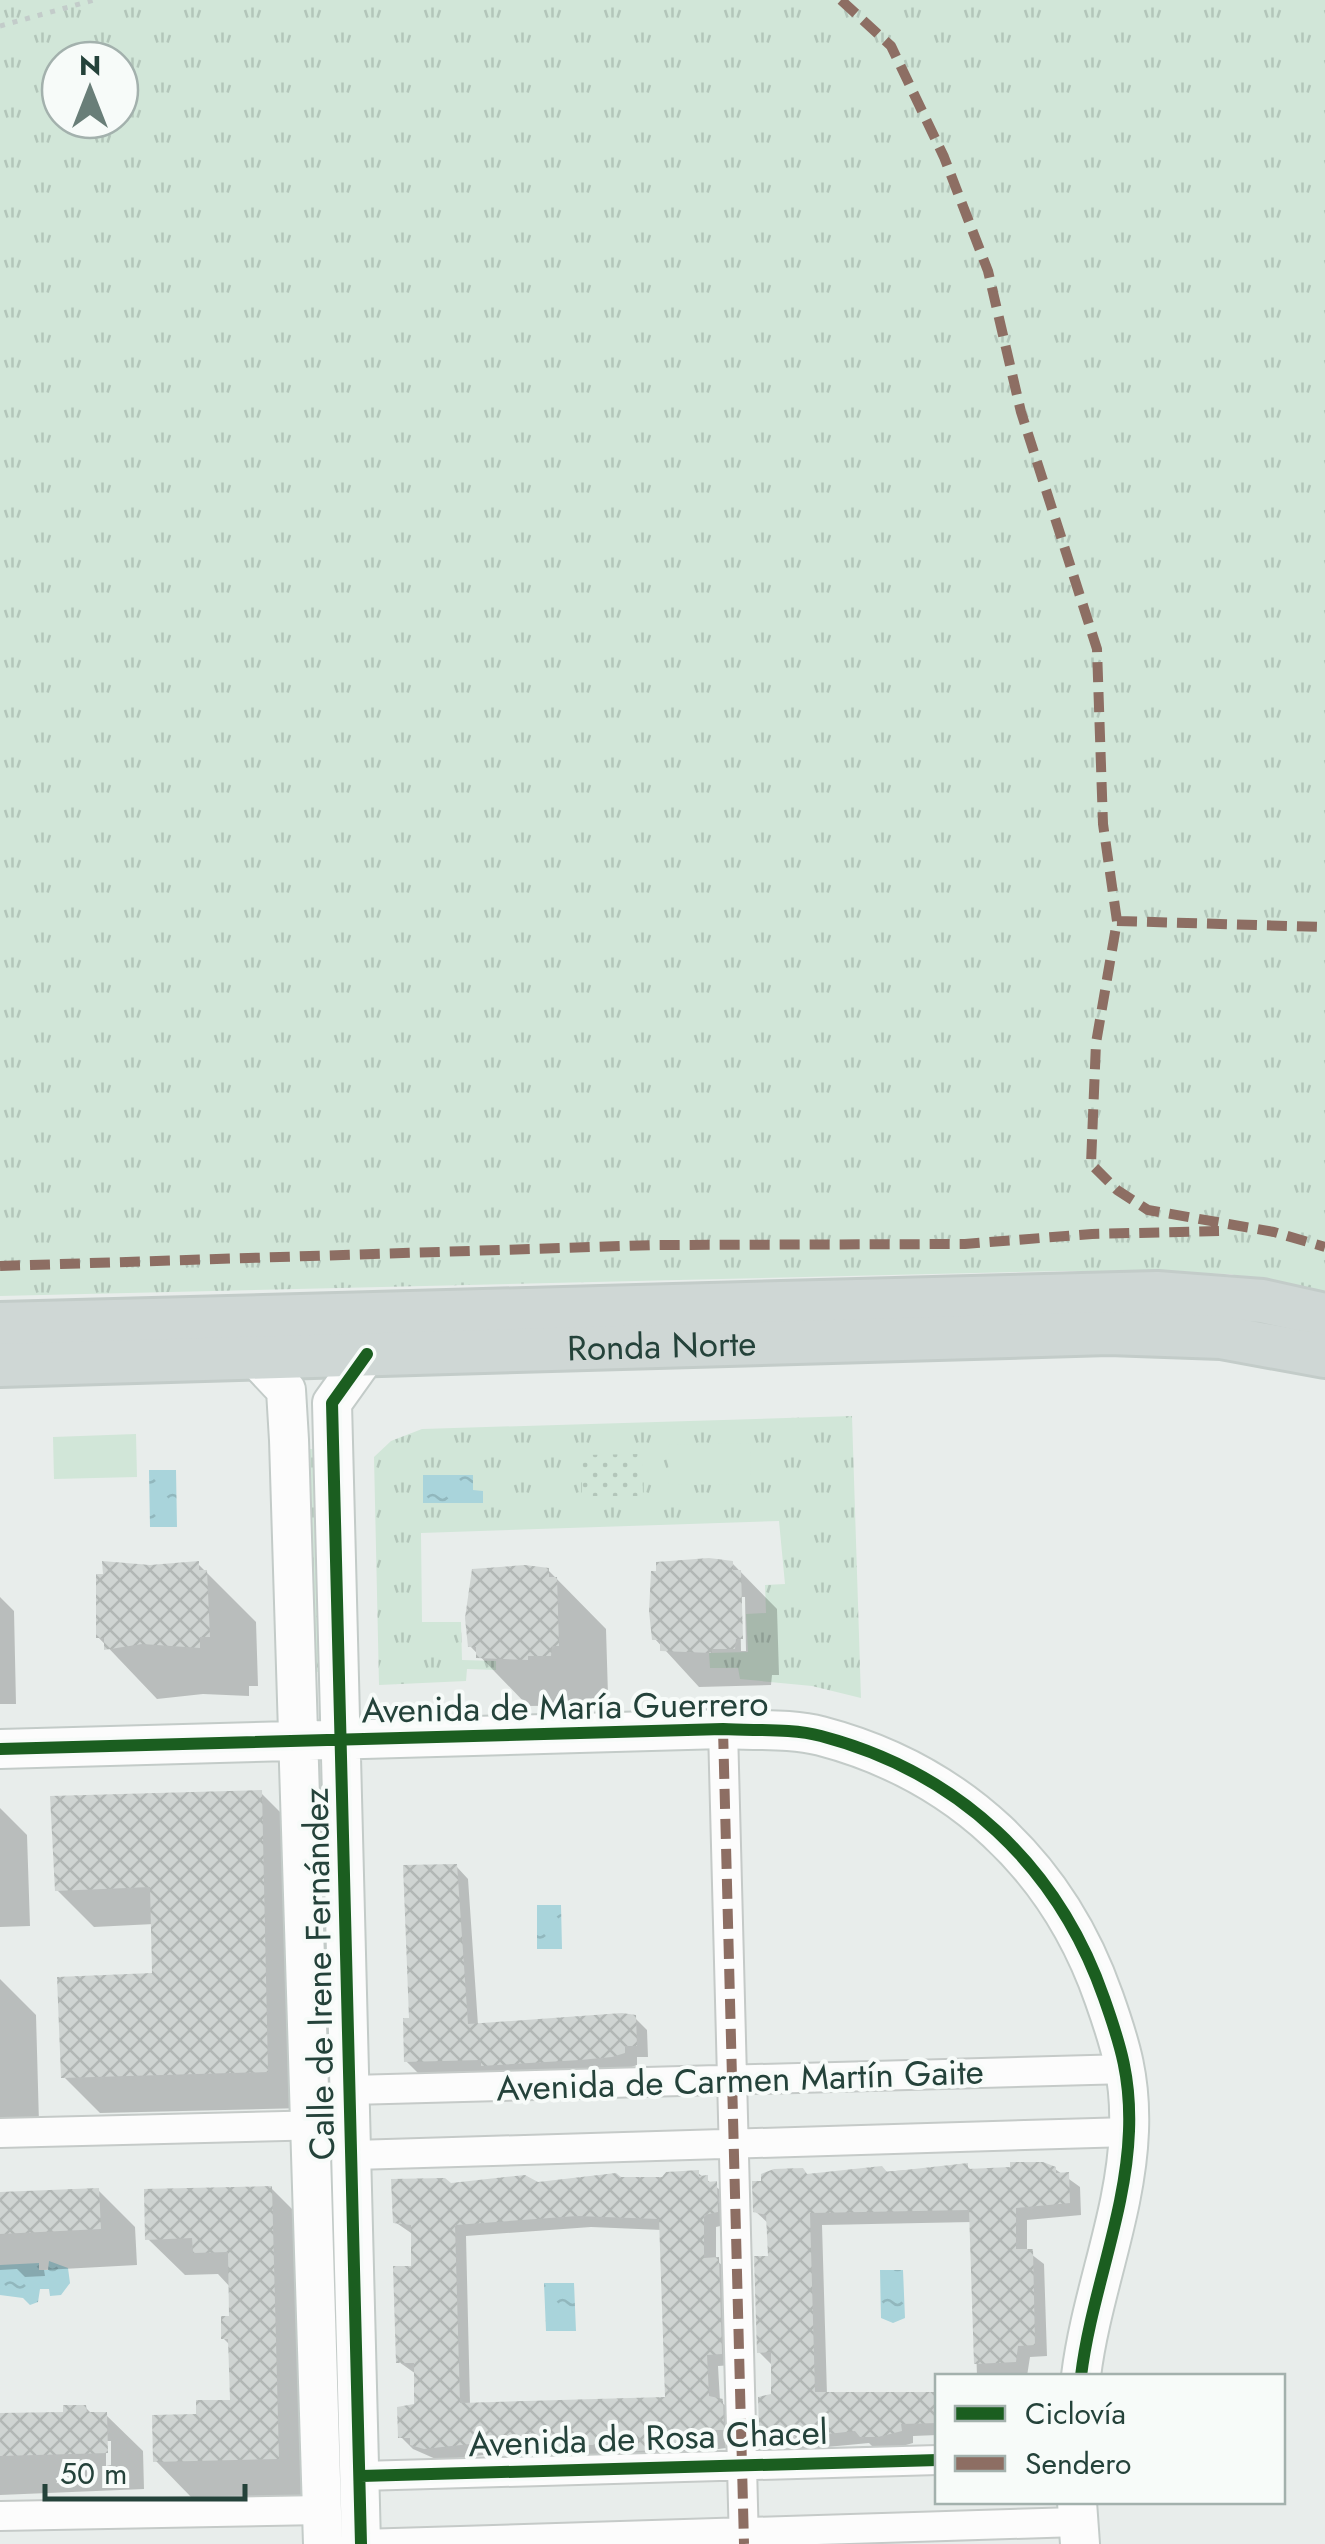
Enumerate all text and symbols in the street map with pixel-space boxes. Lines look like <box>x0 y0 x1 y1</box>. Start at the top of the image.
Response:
north arrow <box>40 40 140 140</box>
text: N <box>79 45 101 86</box>
street label: Ronda Norte <box>566 1318 757 1374</box>
street label: Avenida de María Guerrero <box>361 1678 769 1736</box>
street label: Calle de Irene Fernández <box>291 1787 347 2161</box>
street label: Avenida de Carmen Martín Gaite <box>495 2047 985 2113</box>
legend <box>935 2374 1285 2504</box>
text: Ciclovía <box>1025 2392 1126 2435</box>
street label: Avenida de Rosa Chacel <box>467 2407 829 2469</box>
scale bar <box>45 2439 245 2501</box>
text: Sendero <box>1025 2442 1131 2485</box>
text: 50 m <box>60 2452 127 2495</box>

